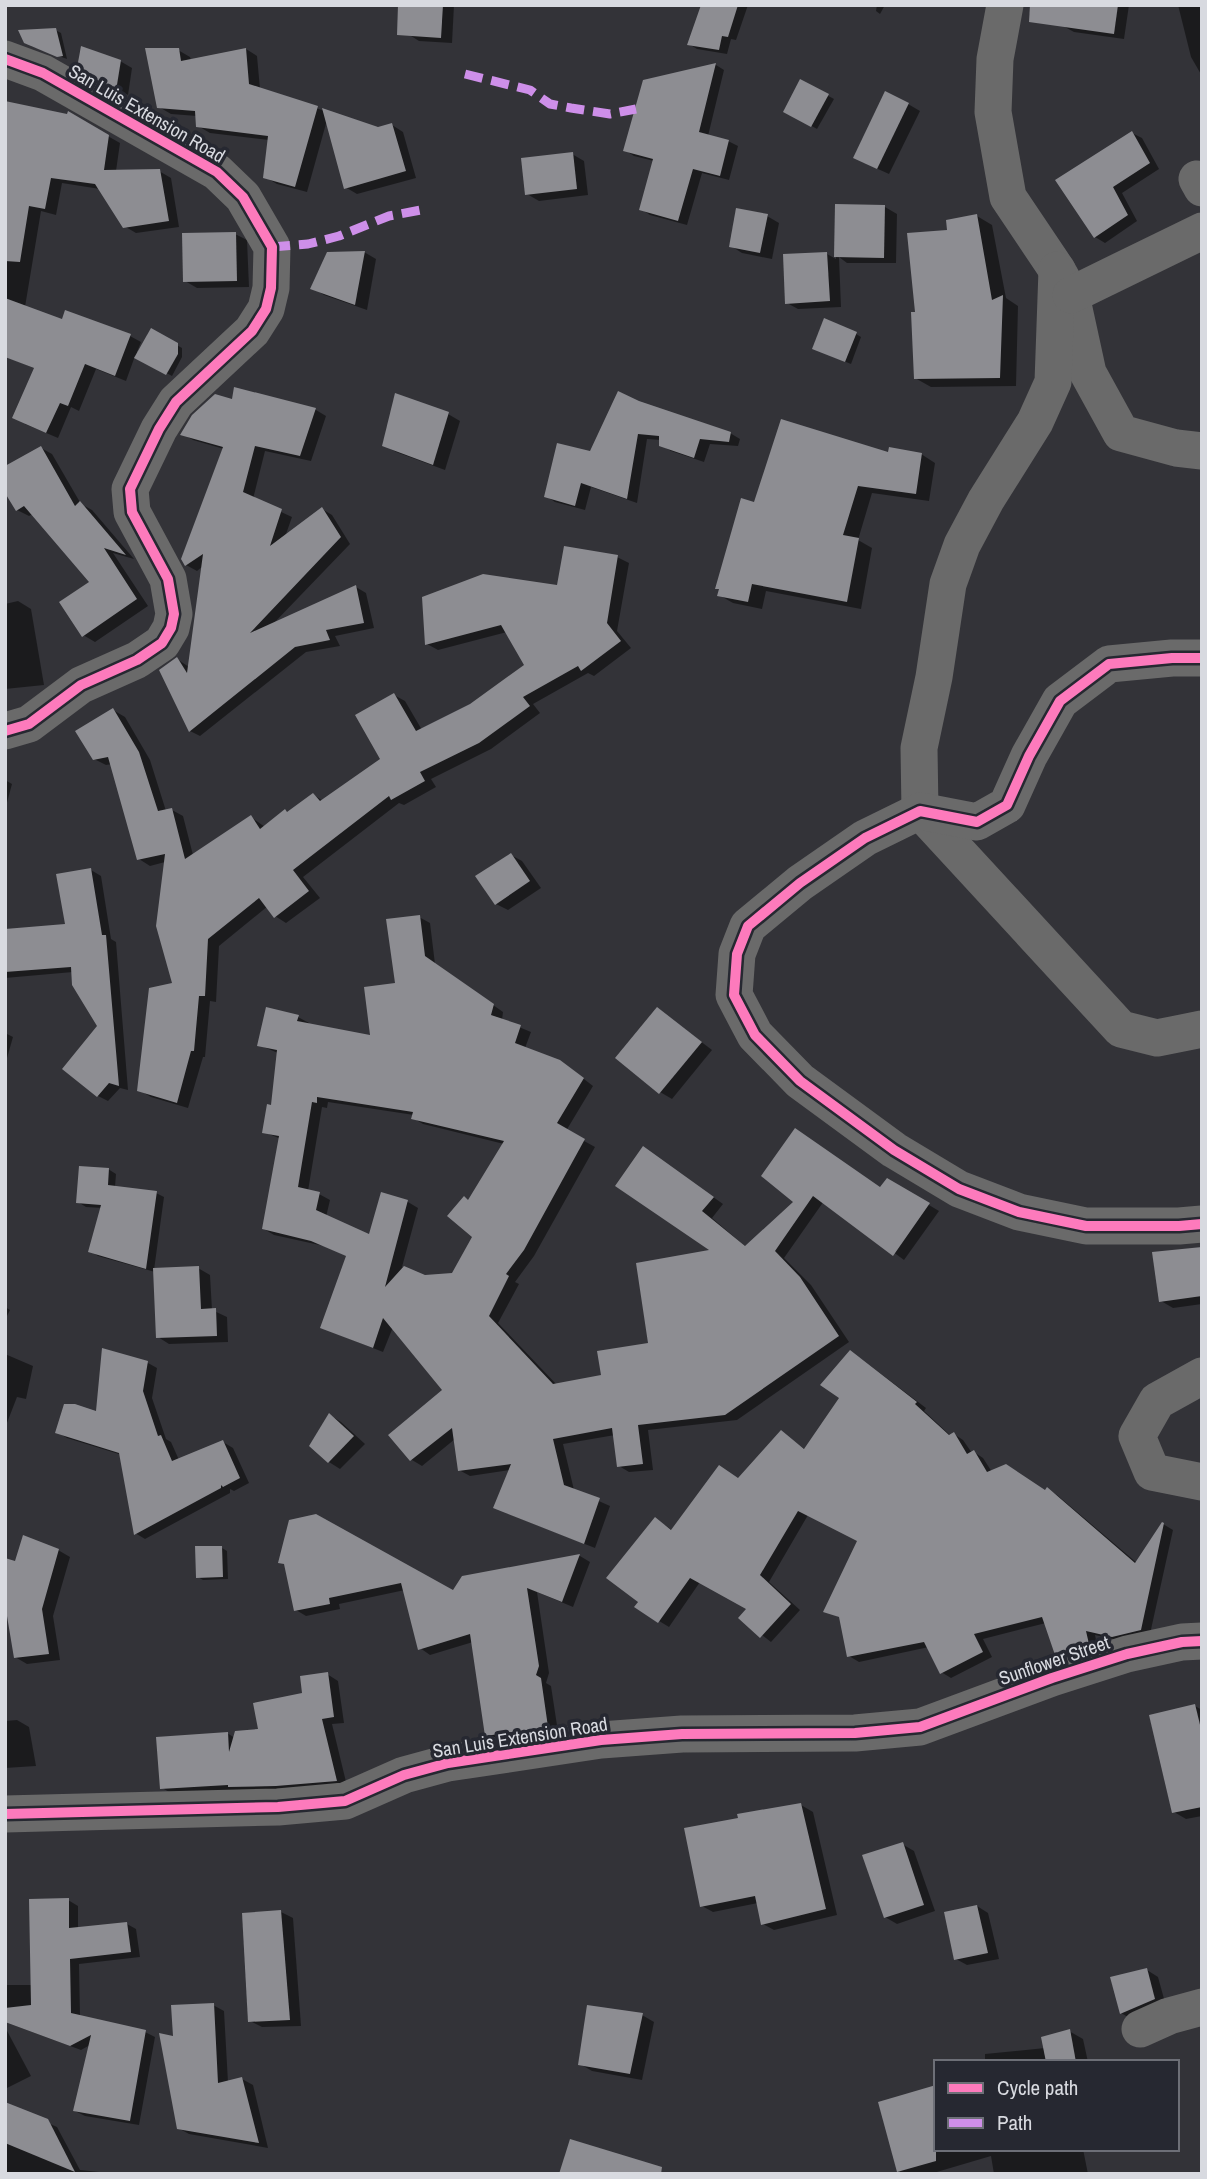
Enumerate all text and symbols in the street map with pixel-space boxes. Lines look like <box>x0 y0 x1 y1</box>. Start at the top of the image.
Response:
street label: San Luis Extension Road <box>64 58 230 168</box>
street label: Sunflower Street <box>995 1629 1113 1691</box>
street label: San Luis Extension Road <box>431 1710 609 1764</box>
legend <box>934 2060 1179 2151</box>
text: Cycle path <box>997 2073 1078 2102</box>
text: Path <box>997 2108 1032 2137</box>

